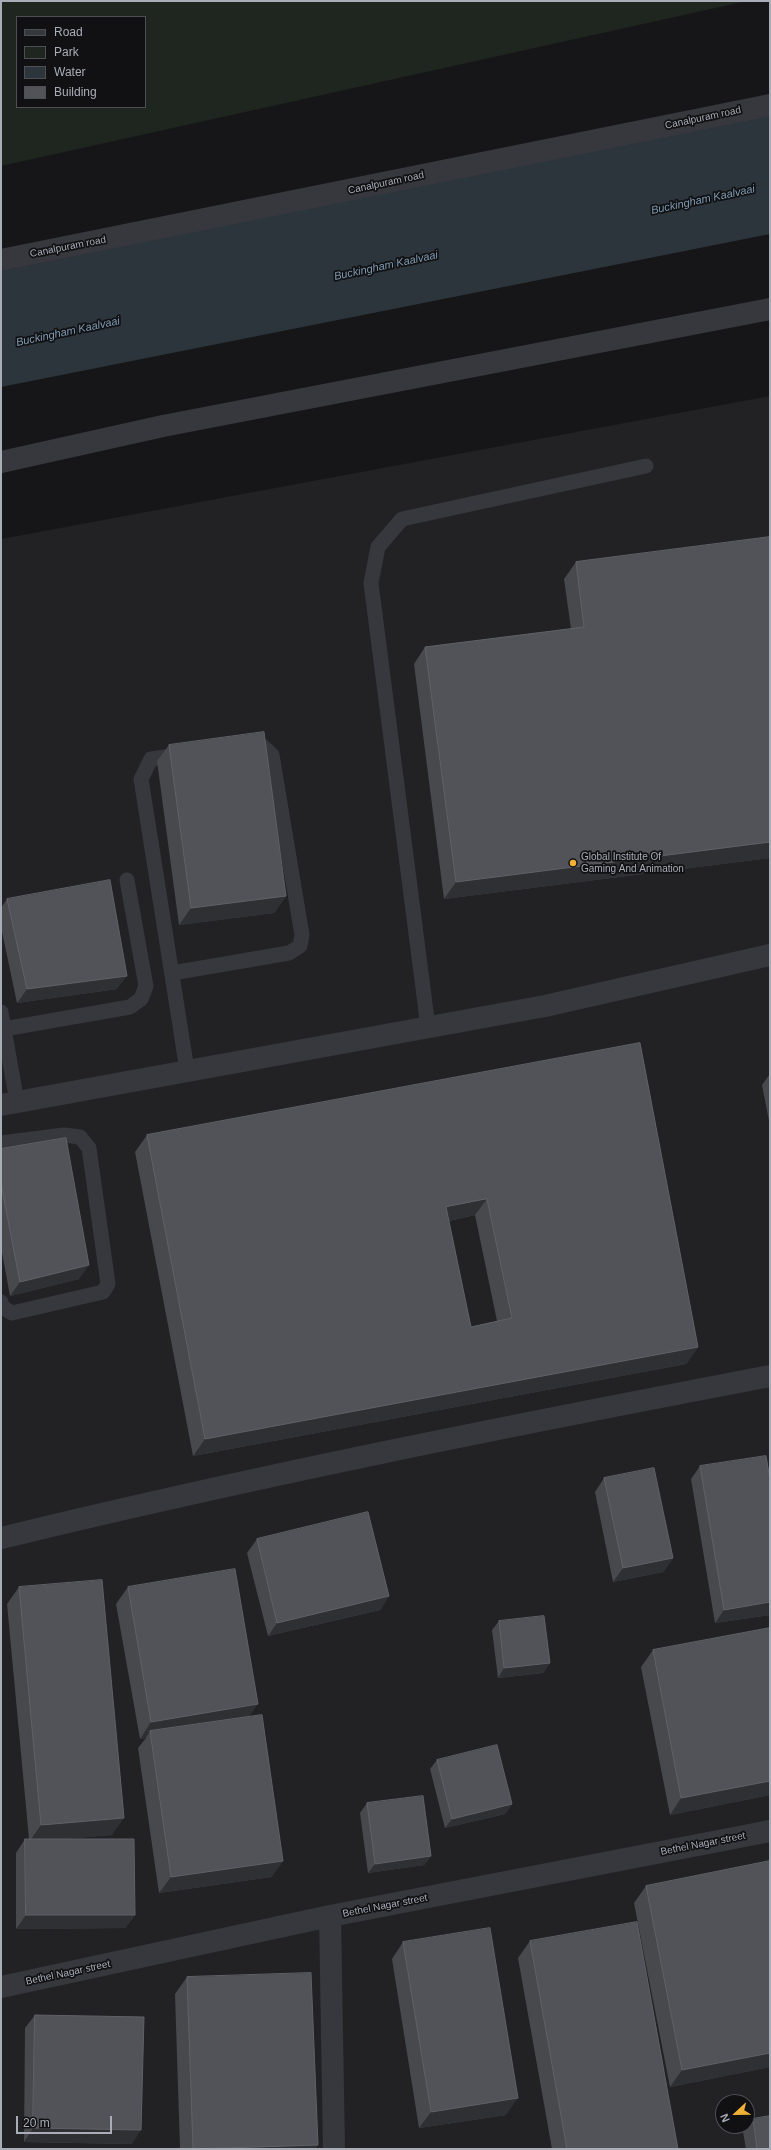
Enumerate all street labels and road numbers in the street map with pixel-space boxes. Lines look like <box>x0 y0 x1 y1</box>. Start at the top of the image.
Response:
street label: Canalpuram road <box>664 104 742 132</box>
street label: Canalpuram road <box>347 169 425 197</box>
street label: Canalpuram road <box>29 234 107 260</box>
street label: Bethel Nagar street <box>660 1830 746 1858</box>
street label: Bethel Nagar street <box>342 1892 428 1920</box>
street label: Bethel Nagar street <box>25 1958 111 1988</box>

